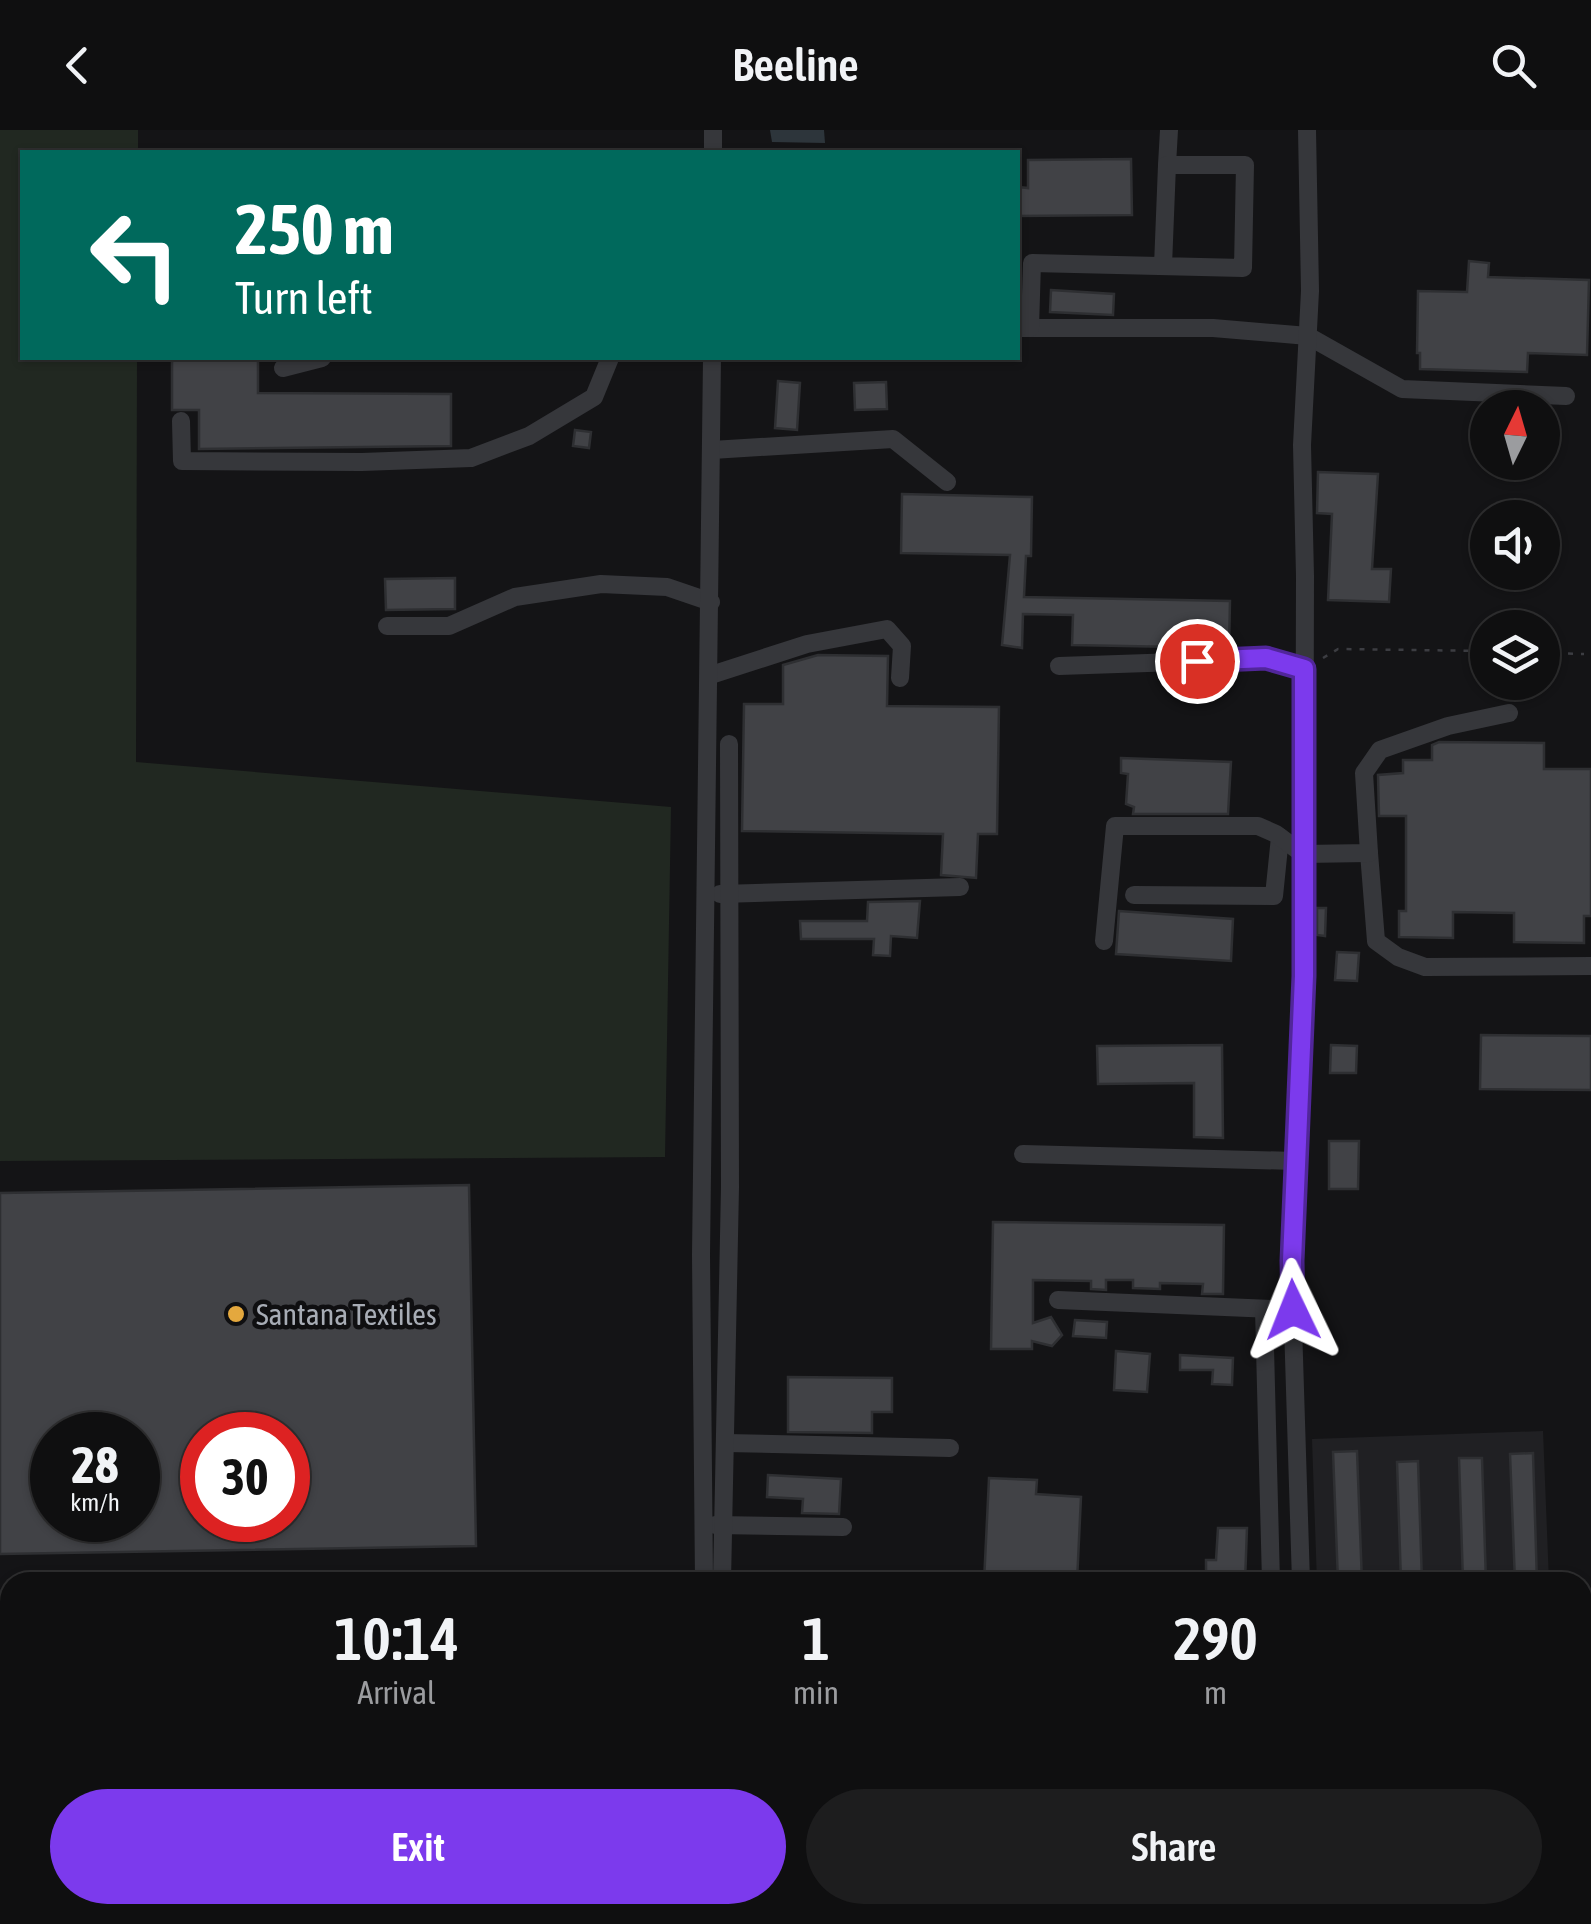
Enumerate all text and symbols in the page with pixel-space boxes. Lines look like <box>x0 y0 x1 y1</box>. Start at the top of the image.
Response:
icon: back <box>50 38 105 93</box>
icon: search <box>1486 38 1541 93</box>
text: Beeline <box>732 39 859 91</box>
text: 250 m <box>235 189 394 269</box>
icon: left <box>70 190 200 320</box>
text: Turn left <box>235 272 373 324</box>
north arrow <box>1470 390 1560 480</box>
map controls <box>1470 390 1560 700</box>
button: sound <box>1470 500 1560 590</box>
button: layers <box>1470 610 1560 700</box>
pin <box>1155 619 1240 704</box>
icon: arrive <box>1170 634 1225 689</box>
position arrow <box>1241 1258 1345 1362</box>
place label: Santana Textiles <box>256 1297 437 1331</box>
marker: Santana Textiles <box>225 1303 247 1325</box>
speed limit sign: 30 <box>180 1412 310 1542</box>
text: 28 <box>71 1436 118 1494</box>
text: km/h <box>70 1488 120 1516</box>
text: 10:14 <box>334 1604 459 1673</box>
text: 1 <box>802 1604 830 1673</box>
text: 290 <box>1173 1604 1258 1673</box>
text: Arrival <box>357 1674 436 1711</box>
text: min <box>793 1674 839 1711</box>
text: m <box>1204 1674 1227 1711</box>
button: Exit <box>50 1789 786 1904</box>
button: Share <box>806 1789 1542 1904</box>

